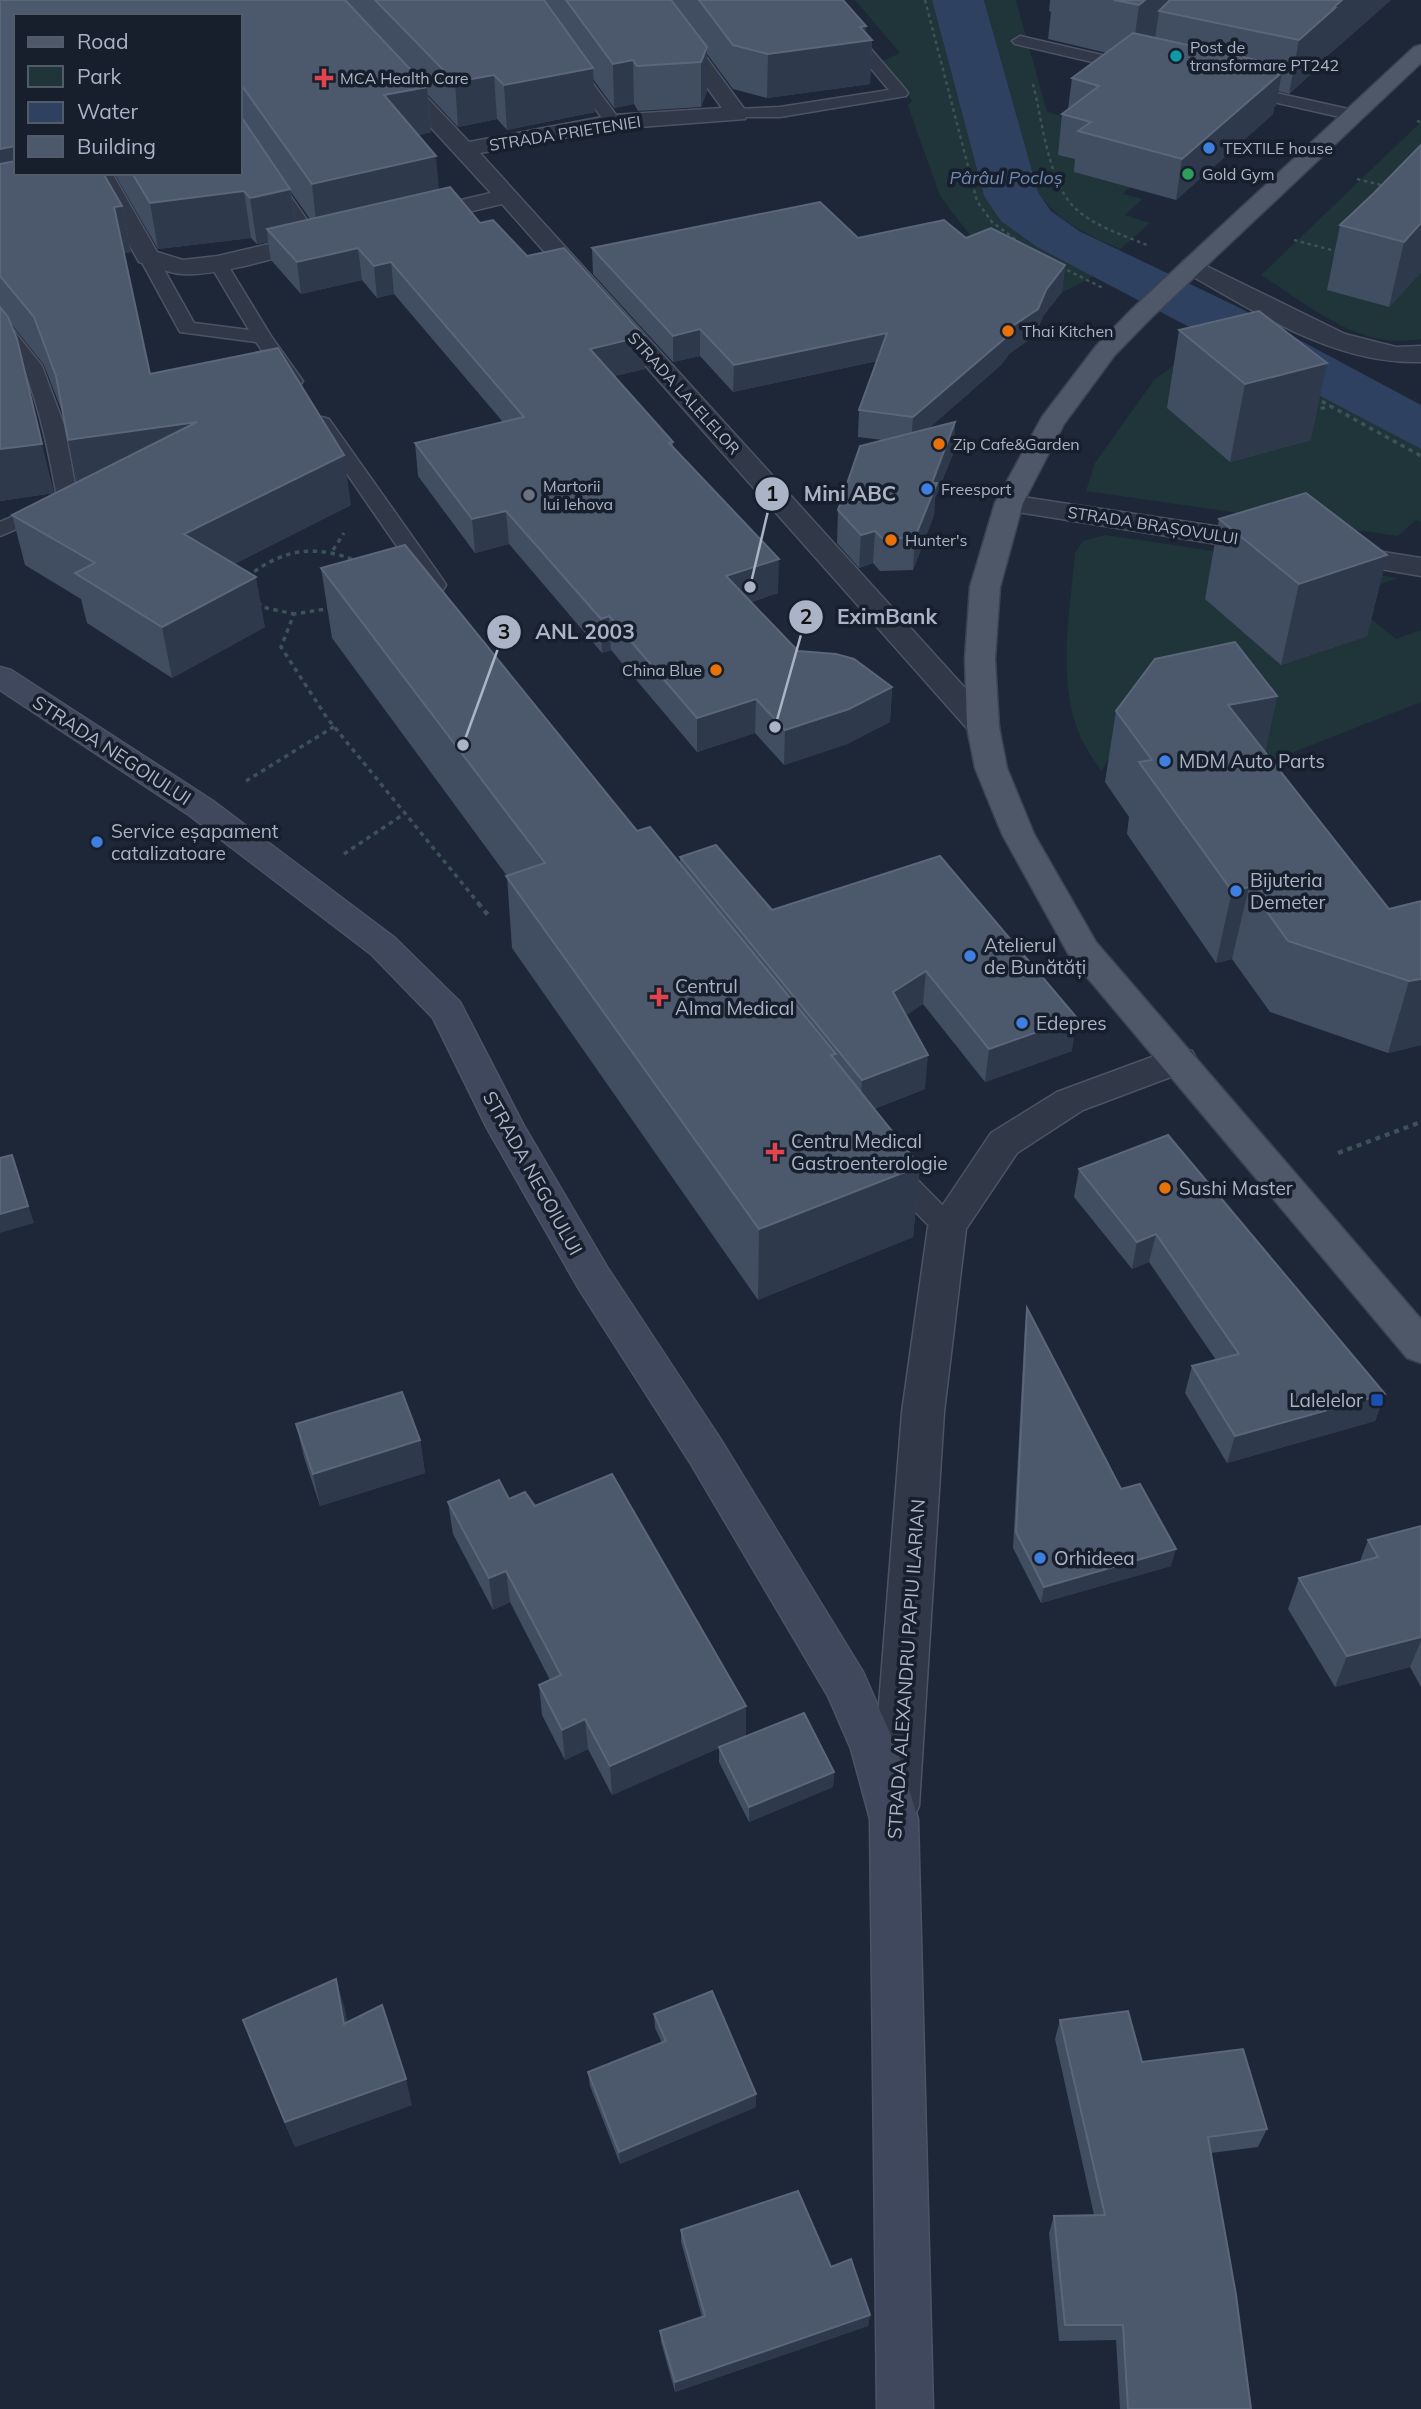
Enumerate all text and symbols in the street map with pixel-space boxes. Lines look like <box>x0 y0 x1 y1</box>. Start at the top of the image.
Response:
legend <box>14 14 242 175</box>
text: Road <box>77 28 128 54</box>
place label: Post de transformare PT242 <box>1190 37 1339 75</box>
marker: Post de transformare PT242 <box>1168 48 1184 64</box>
text: Park <box>77 63 121 89</box>
marker: MCA Health Care <box>314 68 334 88</box>
place label: MCA Health Care <box>340 68 469 88</box>
text: Water <box>77 98 138 124</box>
street label: STRADA PRIETENIEI <box>488 111 642 155</box>
text: Building <box>77 133 156 159</box>
place label: TEXTILE house <box>1223 138 1333 158</box>
marker: TEXTILE house <box>1201 140 1217 156</box>
place label: Gold Gym <box>1202 164 1275 184</box>
water label: Pârâul Pocloș <box>949 166 1063 189</box>
marker: Gold Gym <box>1180 166 1196 182</box>
place label: Thai Kitchen <box>1022 321 1113 341</box>
marker: Thai Kitchen <box>1000 323 1016 339</box>
street label: STRADA LALELELOR <box>624 328 744 458</box>
place label: Zip Cafe&Garden <box>953 434 1080 454</box>
marker: Zip Cafe&Garden <box>931 436 947 452</box>
callout: Mini ABC <box>755 473 910 515</box>
place label: Martorii lui Iehova <box>543 476 613 514</box>
place label: Freesport <box>941 479 1012 499</box>
text: 1 <box>766 480 778 506</box>
text: Mini ABC <box>804 480 896 506</box>
marker: Freesport <box>919 481 935 497</box>
marker: Martorii lui Iehova <box>521 487 537 503</box>
street label: STRADA BRAȘOVULUI <box>1066 502 1240 548</box>
place label: Hunter's <box>905 530 967 550</box>
marker: Hunter's <box>883 532 899 548</box>
callout: EximBank <box>788 596 951 638</box>
text: 2 <box>800 603 812 629</box>
text: EximBank <box>837 603 937 629</box>
callout: ANL 2003 <box>487 611 649 653</box>
text: 3 <box>498 618 510 644</box>
text: ANL 2003 <box>535 618 635 644</box>
place label: China Blue <box>622 660 702 680</box>
marker: China Blue <box>708 662 724 678</box>
street label: STRADA NEGOIULUI <box>28 690 196 810</box>
place label: MDM Auto Parts <box>1179 749 1325 773</box>
marker: MDM Auto Parts <box>1157 753 1173 769</box>
place label: Service eșapament catalizatoare <box>111 819 279 865</box>
marker: Service eșapament catalizatoare <box>89 834 105 850</box>
place label: Bijuteria Demeter <box>1250 868 1325 914</box>
marker: Bijuteria Demeter <box>1228 883 1244 899</box>
place label: Atelierul de Bunătăți <box>984 933 1086 980</box>
marker: Atelierul de Bunătăți <box>962 948 978 964</box>
place label: Centrul Alma Medical <box>675 974 794 1020</box>
marker: Centrul Alma Medical <box>649 987 669 1007</box>
place label: Edepres <box>1036 1011 1107 1035</box>
marker: Edepres <box>1014 1015 1030 1031</box>
street label: STRADA NEGOIULUI <box>478 1087 588 1259</box>
place label: Centru Medical Gastroenterologie <box>791 1129 948 1175</box>
marker: Centru Medical Gastroenterologie <box>765 1142 785 1162</box>
place label: Sushi Master <box>1179 1176 1293 1200</box>
marker: Sushi Master <box>1157 1180 1173 1196</box>
place label: Lalelelor <box>1289 1388 1363 1412</box>
marker: Lalelelor <box>1369 1392 1385 1408</box>
street label: STRADA ALEXANDRU PAPIU ILARIAN <box>882 1498 930 1840</box>
place label: Orhideea <box>1054 1546 1135 1570</box>
marker: Orhideea <box>1032 1550 1048 1566</box>

